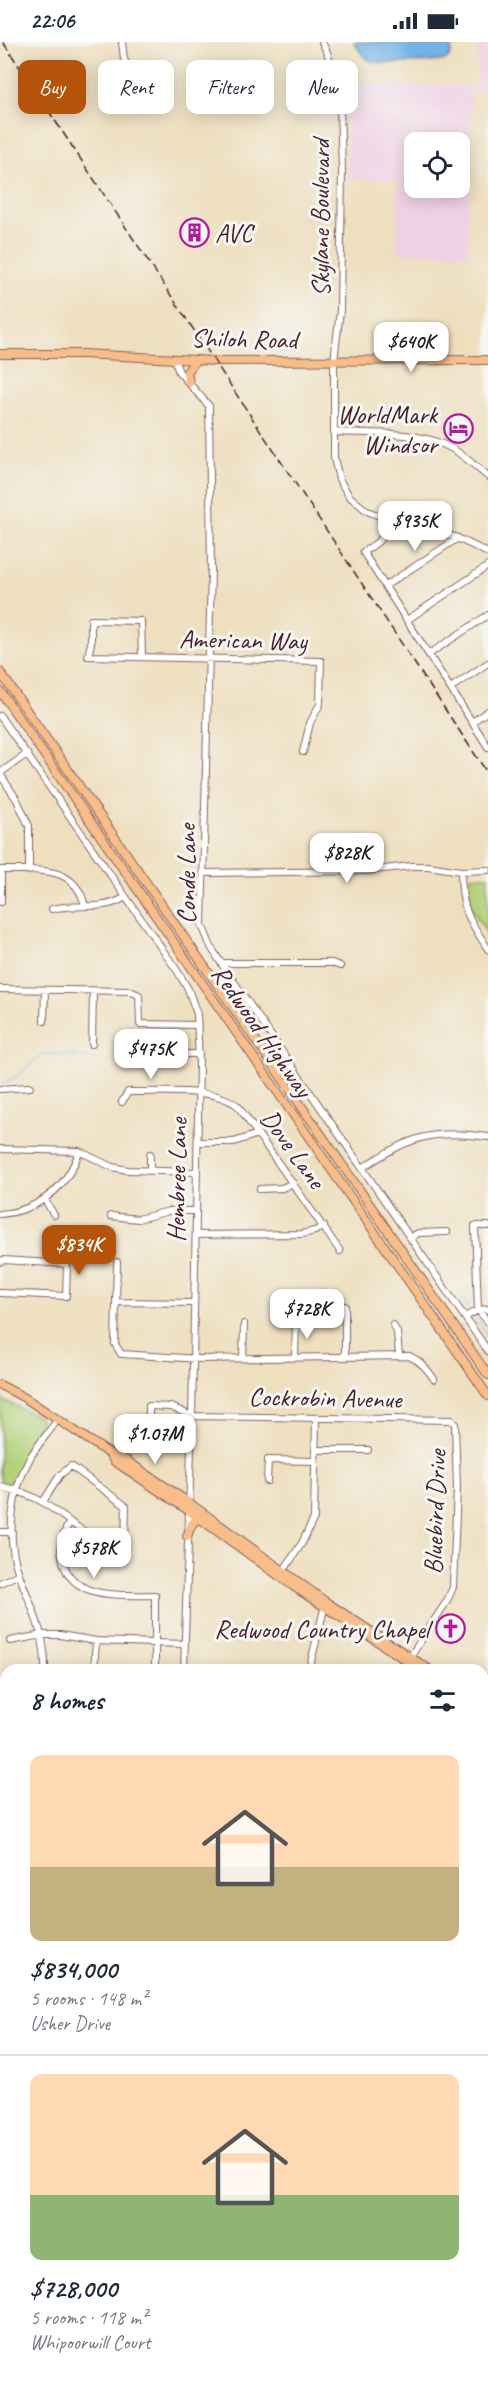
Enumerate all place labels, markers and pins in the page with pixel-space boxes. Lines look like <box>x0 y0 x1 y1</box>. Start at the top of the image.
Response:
building icon: AVC <box>178 217 210 249</box>
place label: AVC <box>215 217 256 250</box>
pin: $640K <box>369 322 453 373</box>
place label: WorldMark Windsor <box>337 398 440 461</box>
hotel icon: WorldMark Windsor <box>442 413 474 445</box>
pin: $935K <box>373 501 457 552</box>
pin: $828K <box>305 833 389 884</box>
pin: $475K <box>109 1029 193 1080</box>
pin: $834K <box>37 1225 121 1276</box>
pin: $728K <box>265 1289 349 1340</box>
pin: $1.07M <box>106 1414 204 1465</box>
pin: $578K <box>52 1528 136 1579</box>
place label: Redwood Country Chapel <box>214 1613 434 1646</box>
church icon: Redwood Country Chapel <box>434 1613 466 1645</box>

